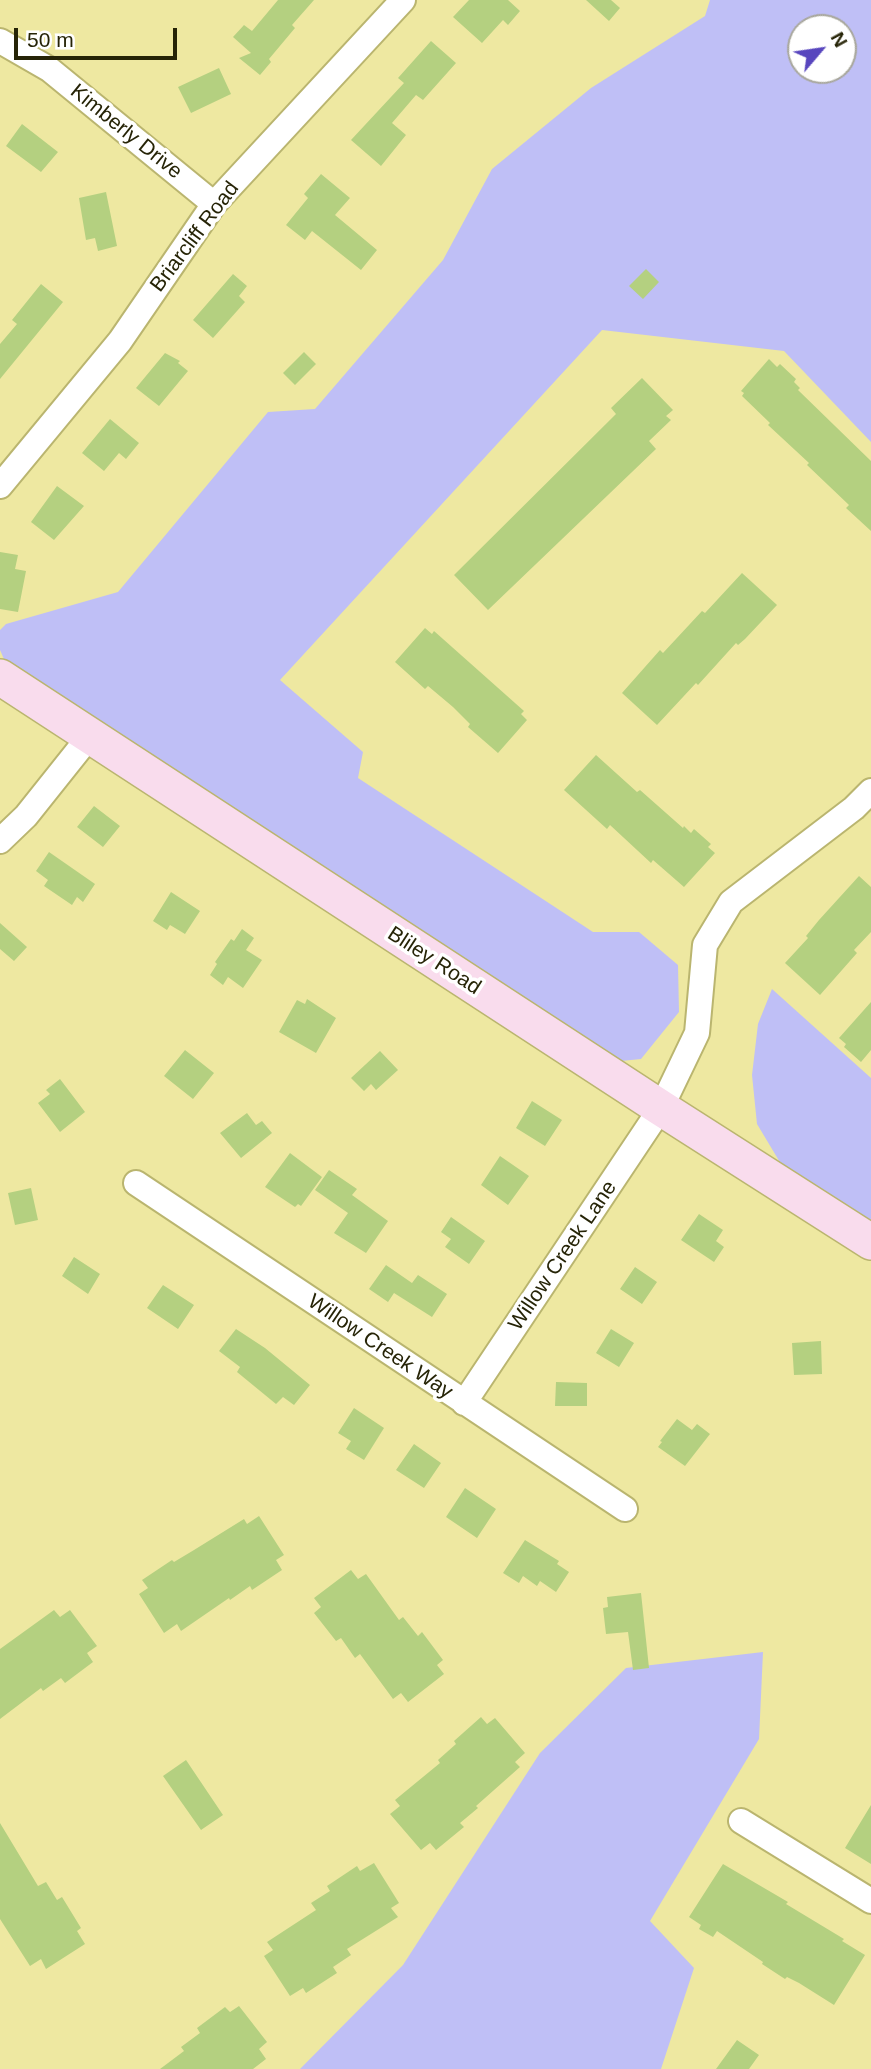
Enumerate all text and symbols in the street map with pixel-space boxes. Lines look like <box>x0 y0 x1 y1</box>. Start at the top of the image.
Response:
scale bar <box>18 14 180 58</box>
north arrow <box>787 14 857 84</box>
text: 50 m <box>27 28 74 51</box>
text: N <box>827 28 852 51</box>
street label: Kimberly Drive <box>65 79 187 185</box>
street label: Briarcliff Road <box>145 177 245 297</box>
street label: Bliley Road <box>383 922 485 1000</box>
street label: Willow Creek Lane <box>504 1176 622 1336</box>
street label: Willow Creek Way <box>303 1289 457 1405</box>

